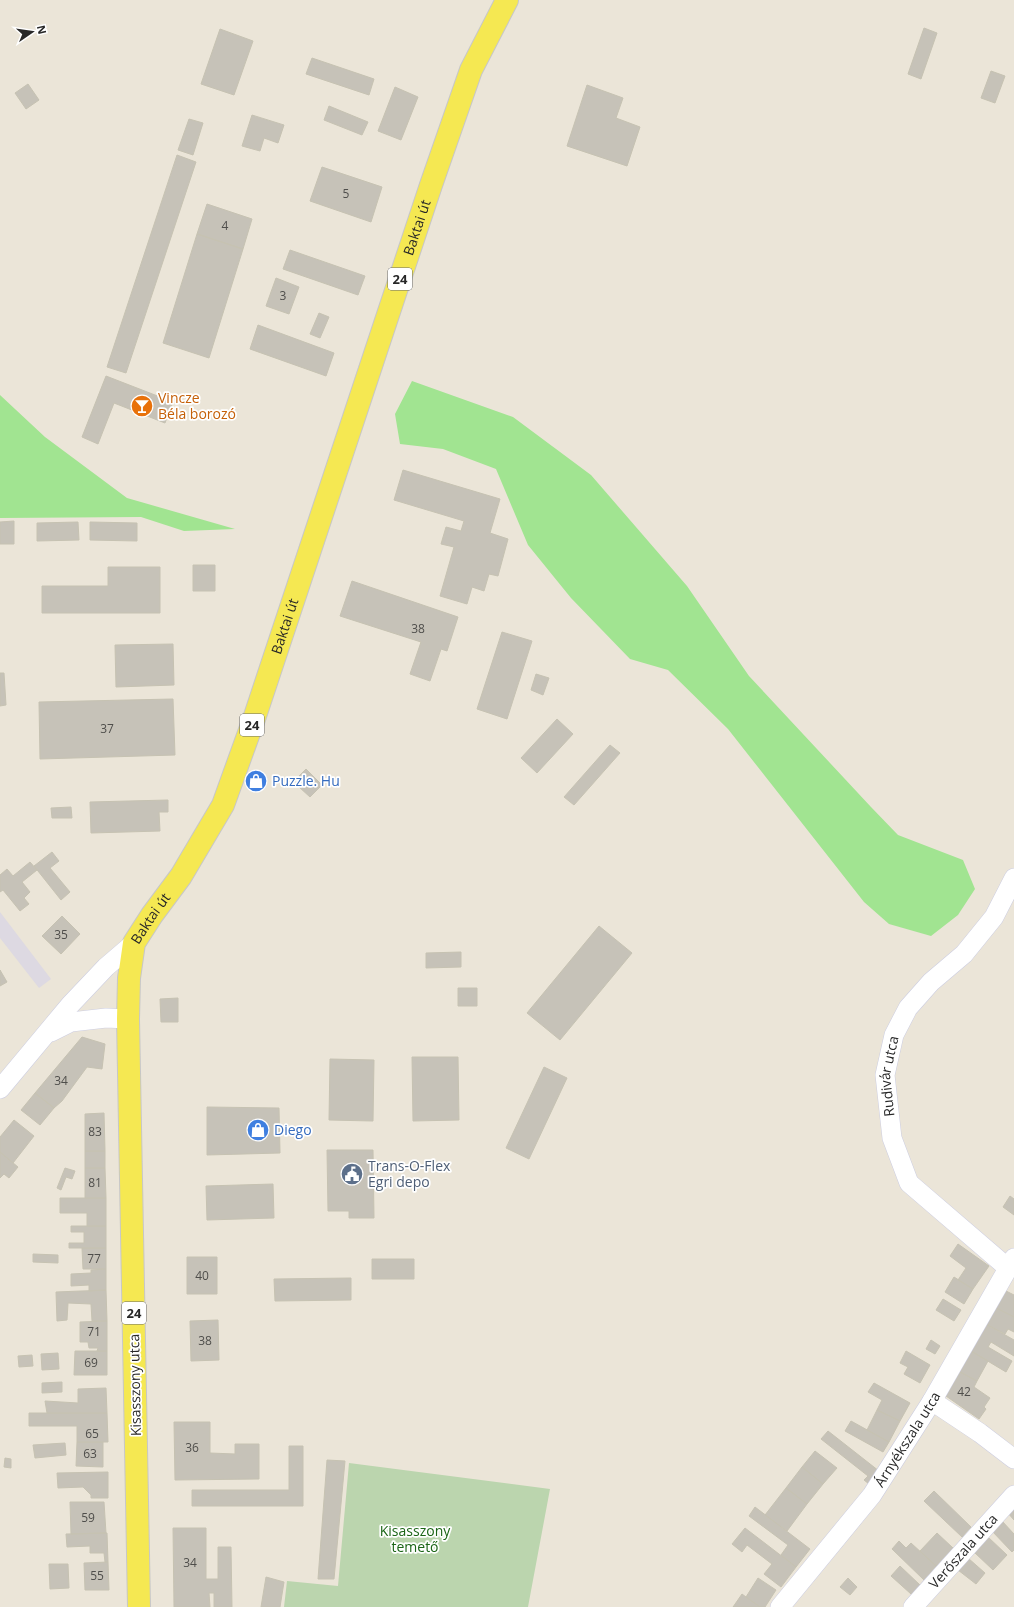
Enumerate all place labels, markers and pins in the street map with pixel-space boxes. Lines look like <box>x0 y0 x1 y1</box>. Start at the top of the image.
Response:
place label: Vincze Béla borozó <box>158 388 236 423</box>
bar icon: Vincze Béla borozó <box>129 393 155 419</box>
shop icon: Puzzle. Hu <box>243 768 269 794</box>
place label: Puzzle. Hu <box>272 771 340 790</box>
shop icon: Diego <box>245 1117 271 1143</box>
place label: Diego <box>274 1120 312 1139</box>
place label: Trans-O-Flex Egri depo <box>368 1156 451 1191</box>
public building icon: Trans-O-Flex Egri depo <box>339 1161 365 1187</box>

